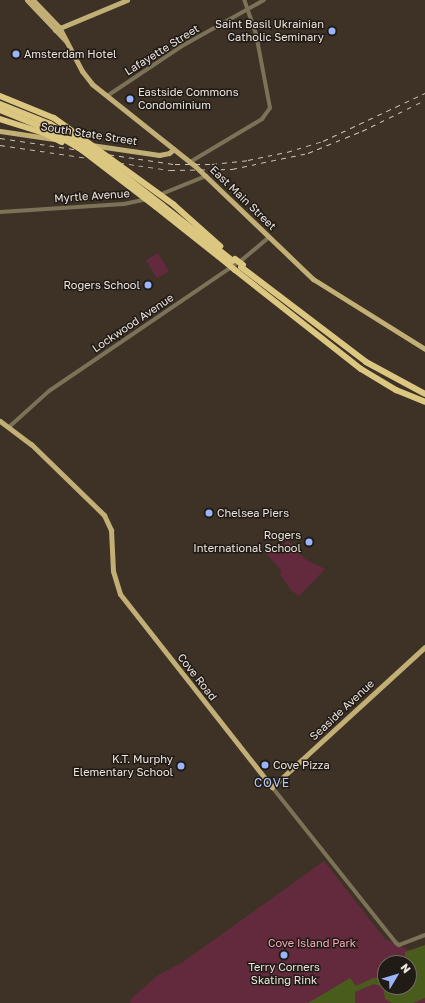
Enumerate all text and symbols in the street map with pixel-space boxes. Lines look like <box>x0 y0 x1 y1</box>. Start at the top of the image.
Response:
place label: Saint Basil Ukrainian Catholic Seminary <box>215 18 324 44</box>
street label: Lafayette Street <box>122 22 202 78</box>
marker: Saint Basil Ukrainian Catholic Seminary <box>327 26 337 36</box>
place label: Amsterdam Hotel <box>24 47 117 61</box>
marker: Amsterdam Hotel <box>11 49 21 59</box>
place label: Eastside Commons Condominium <box>138 86 238 112</box>
marker: Eastside Commons Condominium <box>125 94 135 104</box>
street label: South State Street <box>40 120 138 148</box>
street label: East Main Street <box>207 163 279 233</box>
street label: Myrtle Avenue <box>54 187 130 205</box>
place label: Rogers School <box>63 278 140 292</box>
marker: Rogers School <box>143 280 153 290</box>
street label: Lockwood Avenue <box>90 291 176 355</box>
place label: Chelsea Piers <box>217 506 289 520</box>
marker: Chelsea Piers <box>204 508 214 518</box>
place label: Rogers International School <box>193 529 301 555</box>
marker: Rogers International School <box>304 537 314 547</box>
street label: Cove Road <box>175 651 219 703</box>
street label: Seaside Avenue <box>307 677 377 743</box>
place label: K.T. Murphy Elementary School <box>73 753 173 779</box>
place label: Cove Pizza <box>273 758 330 772</box>
marker: Cove Pizza <box>260 760 270 770</box>
marker: K.T. Murphy Elementary School <box>176 761 186 771</box>
district label: COVE <box>254 776 290 790</box>
park label: Cove Island Park <box>268 936 356 950</box>
marker: Terry Corners Skating Rink <box>279 950 289 960</box>
north arrow <box>377 955 417 995</box>
place label: Terry Corners Skating Rink <box>248 961 320 987</box>
text: N <box>398 961 414 975</box>

